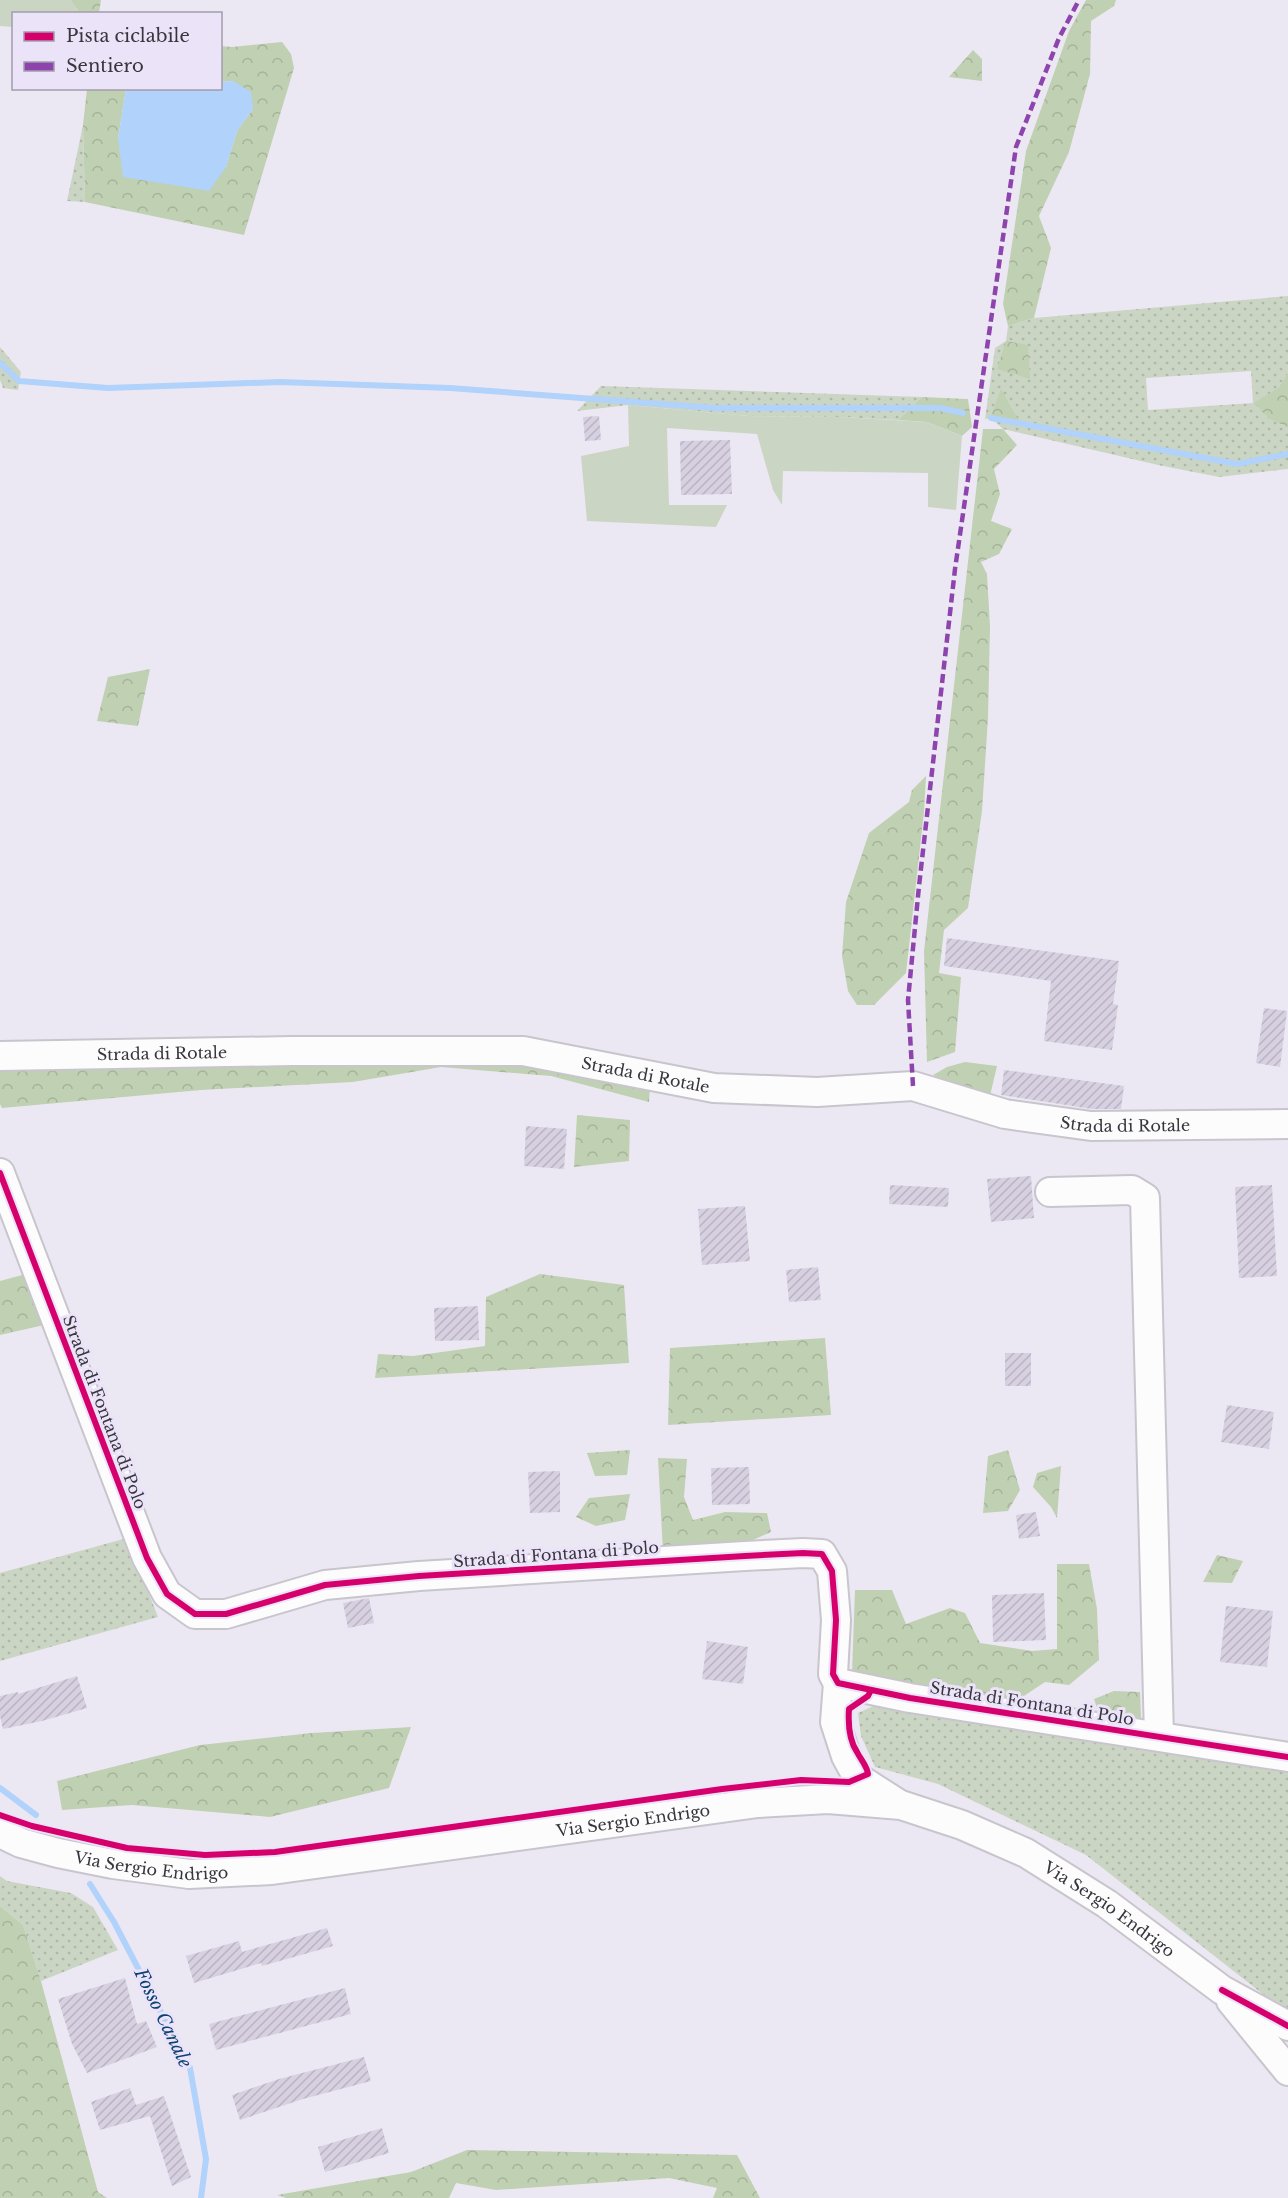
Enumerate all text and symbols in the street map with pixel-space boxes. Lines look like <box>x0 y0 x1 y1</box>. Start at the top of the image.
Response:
legend <box>12 12 222 90</box>
text: Pista ciclabile <box>66 25 190 47</box>
text: Sentiero <box>66 55 144 77</box>
street label: Strada di Rotale <box>97 1042 227 1064</box>
street label: Strada di Rotale <box>580 1053 711 1097</box>
street label: Strada di Rotale <box>1059 1112 1190 1136</box>
street label: Strada di Fontana di Polo <box>59 1312 151 1512</box>
street label: Strada di Fontana di Polo <box>453 1537 659 1571</box>
street label: Strada di Fontana di Polo <box>929 1677 1135 1729</box>
street label: Via Sergio Endrigo <box>554 1800 711 1841</box>
street label: Via Sergio Endrigo <box>72 1846 229 1884</box>
street label: Via Sergio Endrigo <box>1039 1856 1179 1961</box>
water label: Fosso Canale <box>129 1964 196 2071</box>

